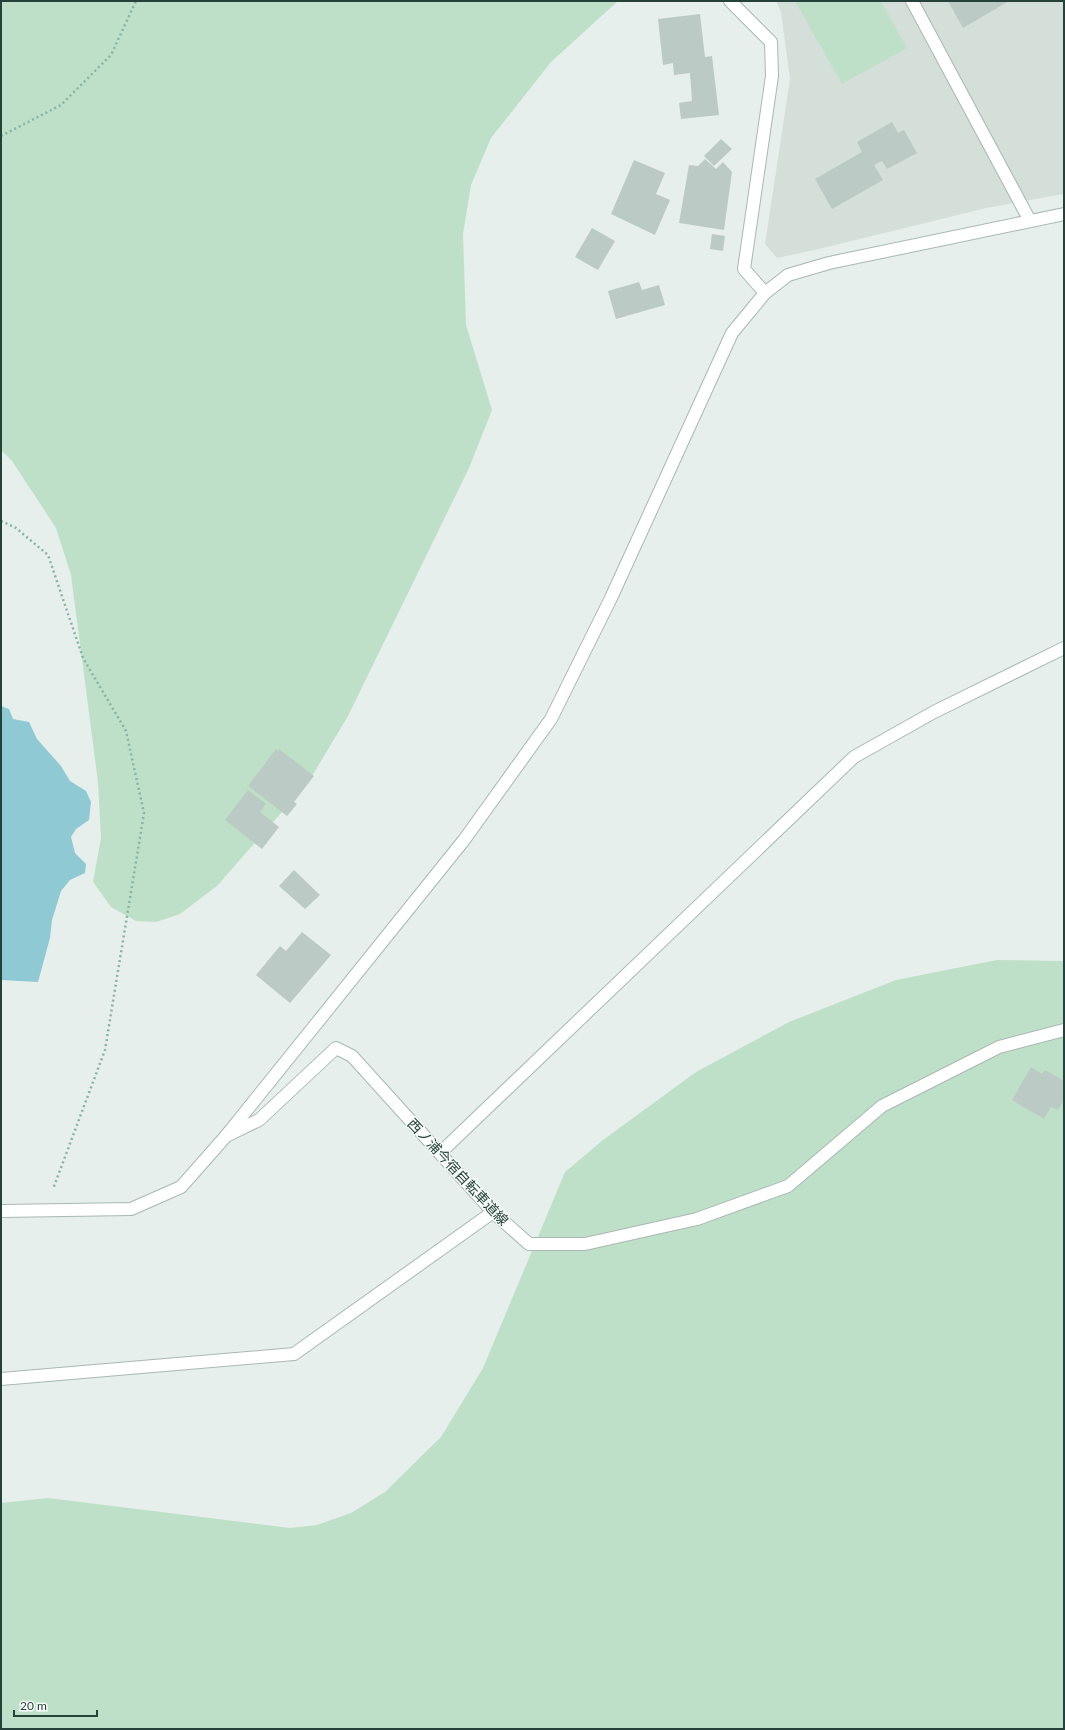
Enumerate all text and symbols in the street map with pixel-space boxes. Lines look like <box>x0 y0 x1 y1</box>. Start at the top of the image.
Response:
street label: 西ノ浦今宿自転車道線 <box>404 1115 512 1229</box>
scale bar <box>14 1692 97 1718</box>
text: 20 m <box>20 1698 47 1713</box>

